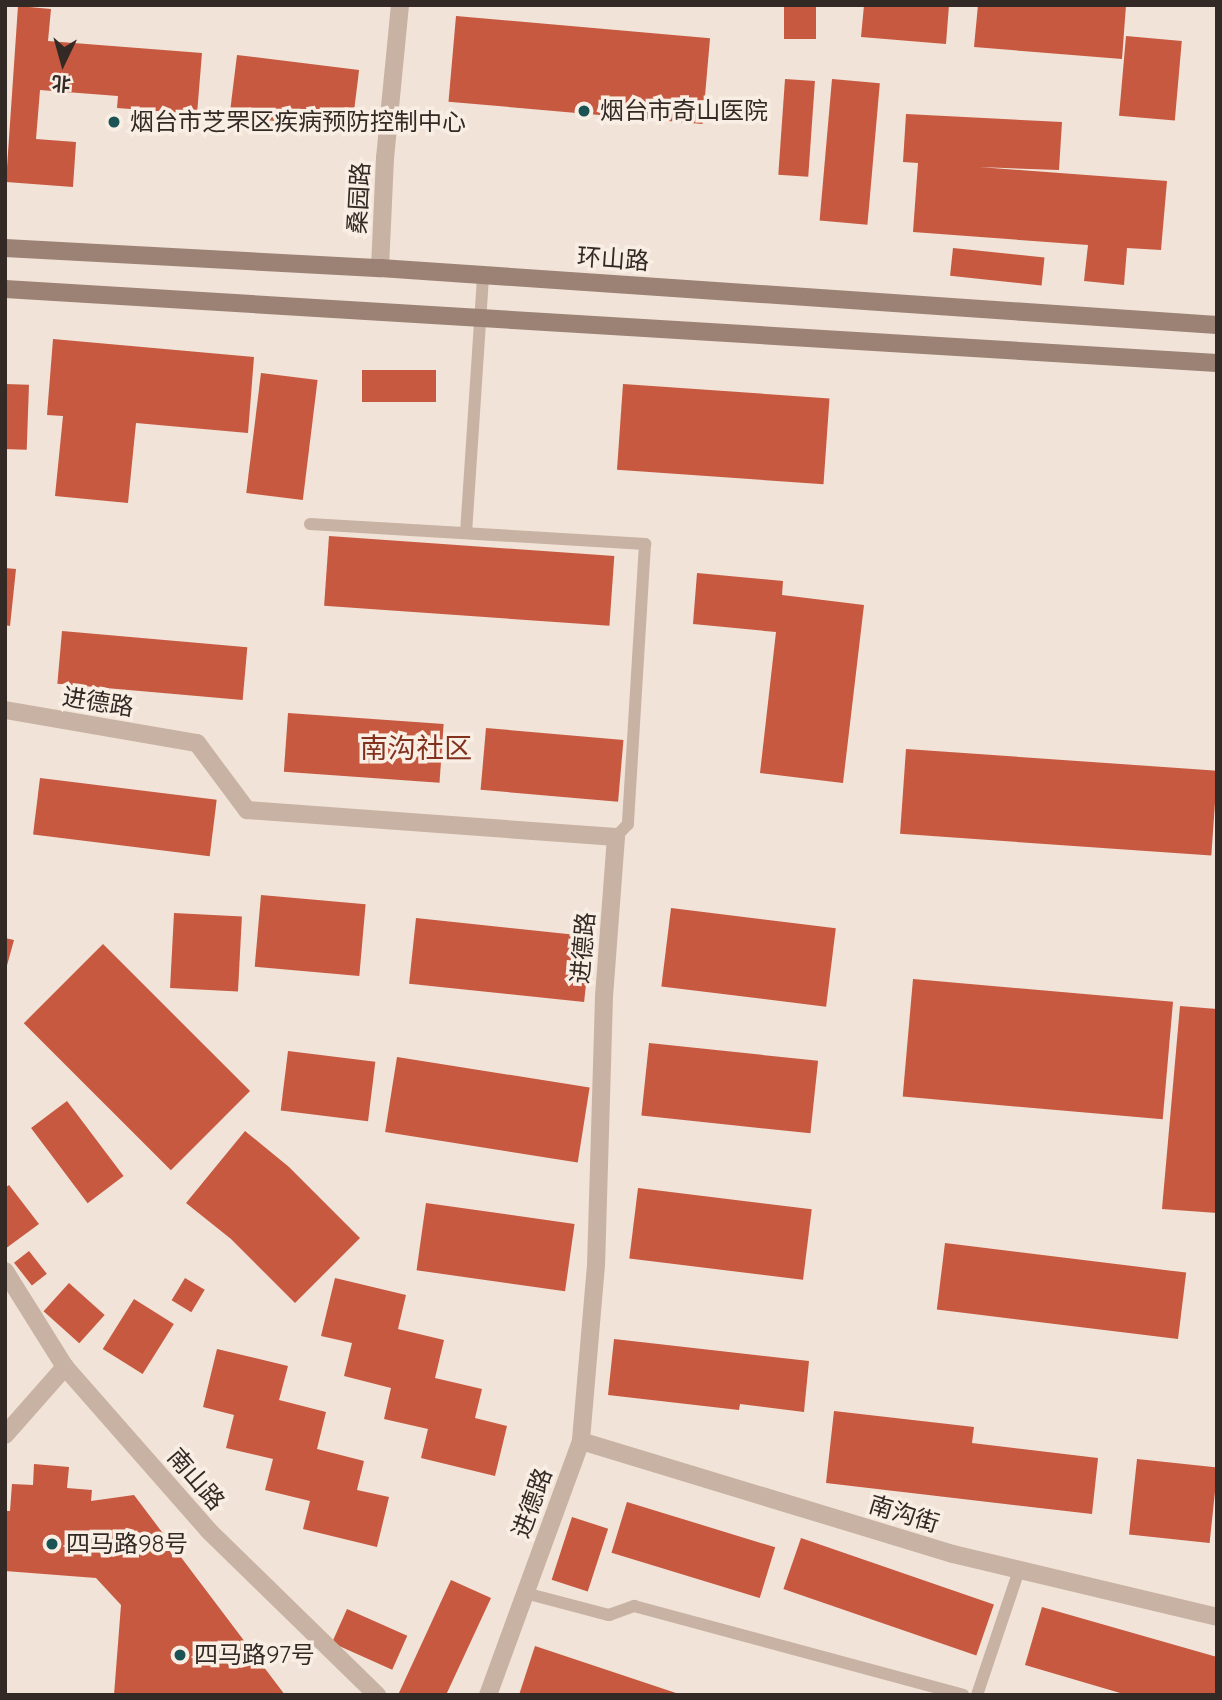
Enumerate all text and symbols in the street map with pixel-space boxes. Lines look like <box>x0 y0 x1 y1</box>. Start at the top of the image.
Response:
north arrow <box>28 28 98 98</box>
text: 北 <box>51 71 72 97</box>
place label: 烟台市奇山医院 <box>600 97 768 125</box>
marker: 烟台市奇山医院 <box>574 101 594 121</box>
place label: 烟台市芝罘区疾病预防控制中心 <box>130 108 466 136</box>
marker: 烟台市芝罘区疾病预防控制中心 <box>104 112 124 132</box>
street label: 桑园路 <box>343 161 375 235</box>
street label: 环山路 <box>576 242 650 276</box>
street label: 进德路 <box>60 682 136 722</box>
district label: 南沟社区 <box>360 731 472 765</box>
street label: 进德路 <box>566 911 600 985</box>
street label: 南山路 <box>162 1442 230 1516</box>
street label: 进德路 <box>506 1464 558 1542</box>
street label: 南沟街 <box>865 1490 943 1538</box>
place label: 四马路98号 <box>66 1530 188 1558</box>
marker: 四马路98号 <box>44 1536 60 1552</box>
place label: 四马路97号 <box>194 1641 315 1669</box>
marker: 四马路97号 <box>172 1647 188 1663</box>

